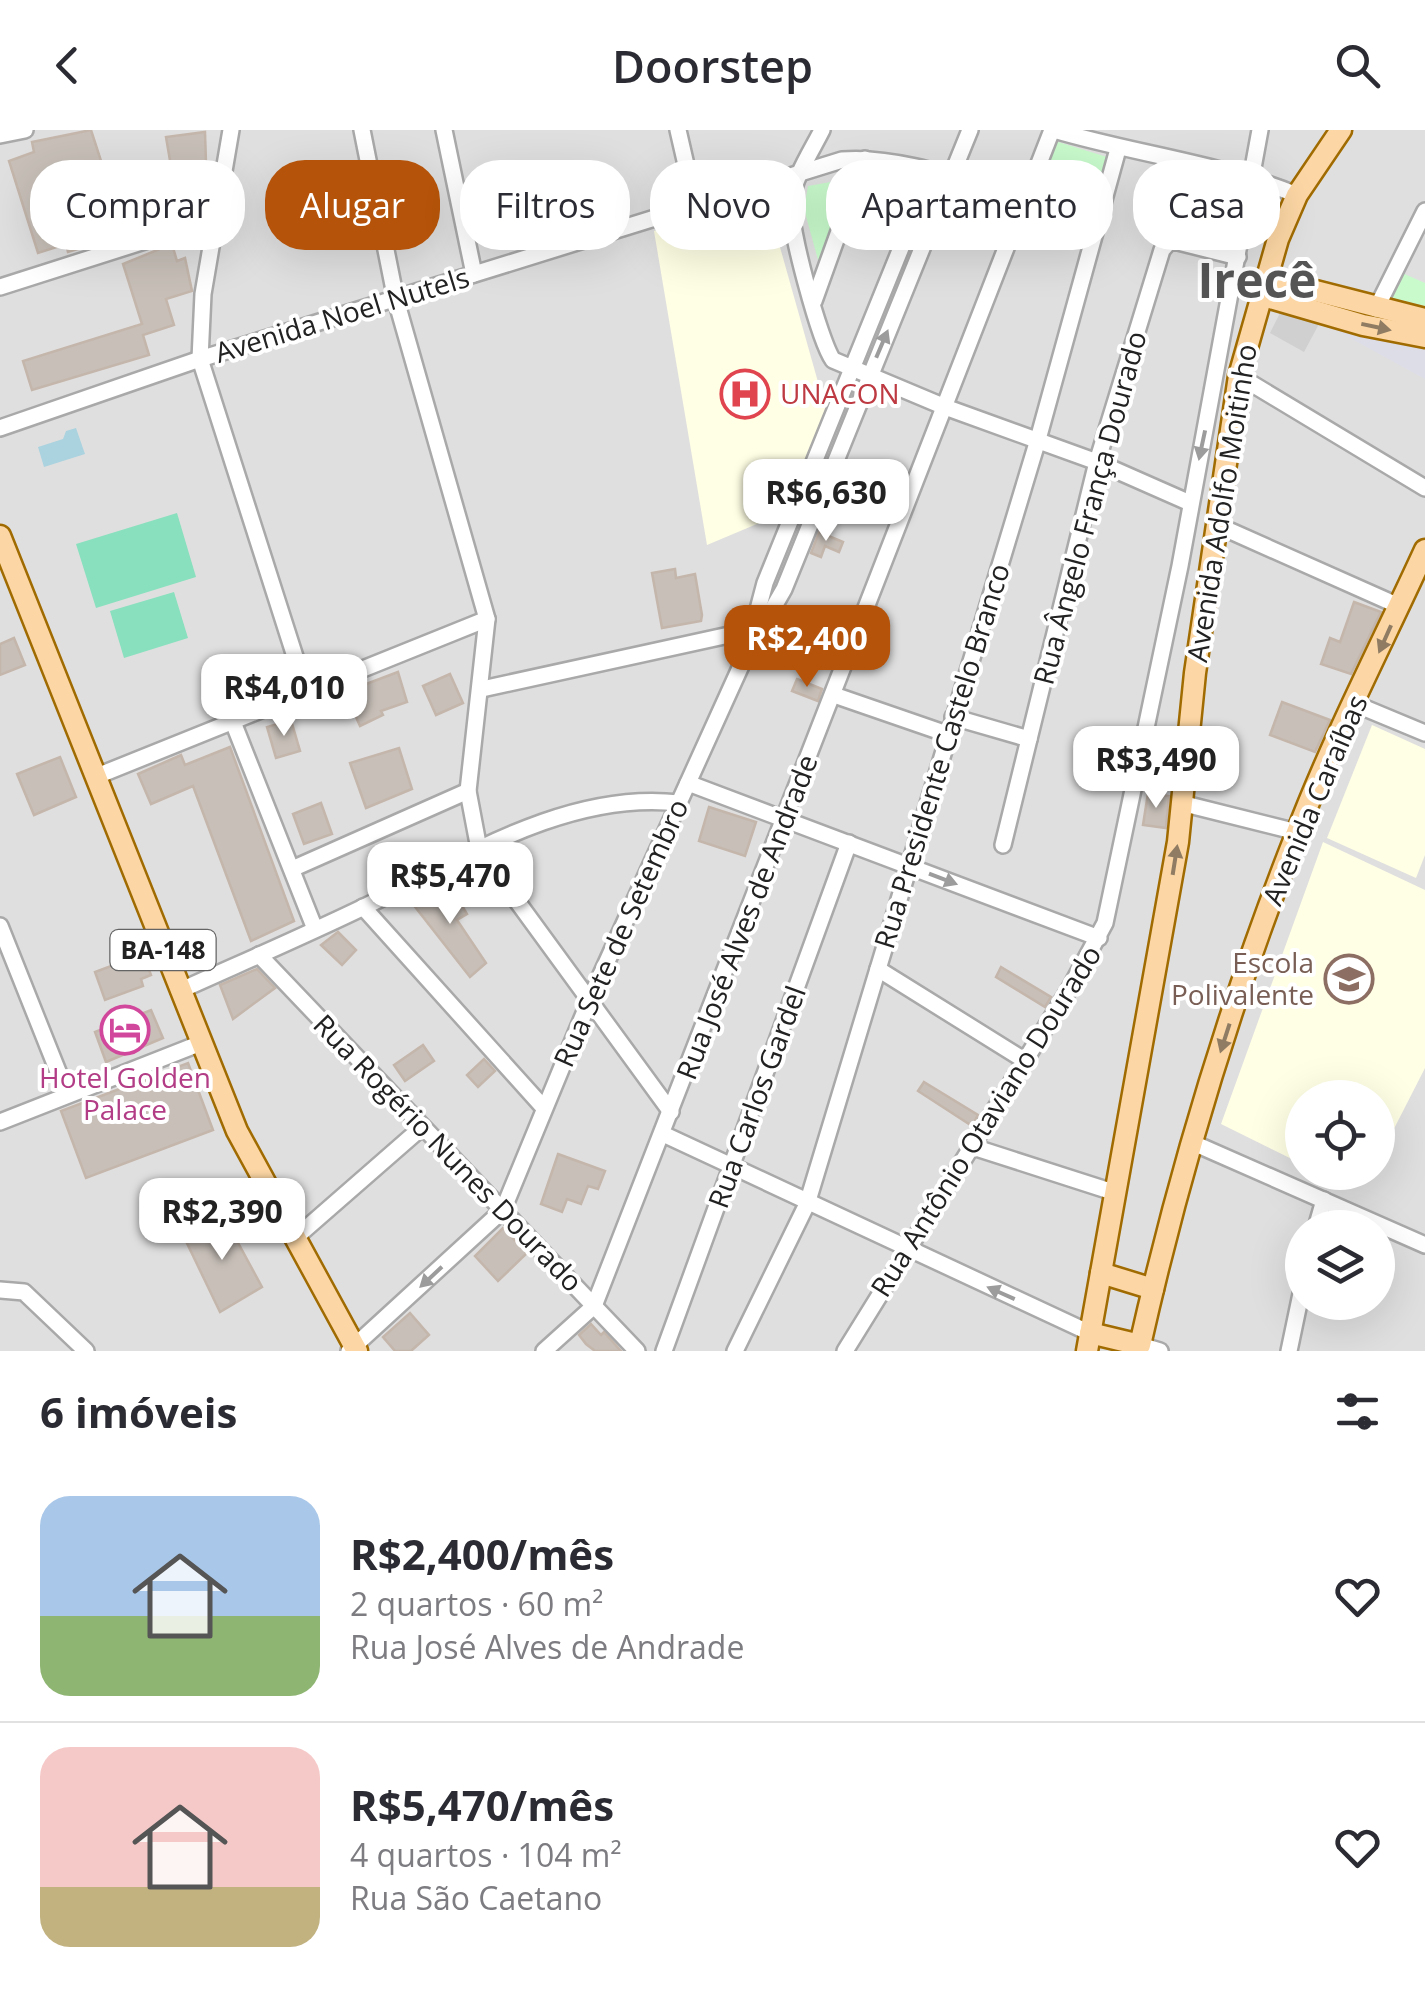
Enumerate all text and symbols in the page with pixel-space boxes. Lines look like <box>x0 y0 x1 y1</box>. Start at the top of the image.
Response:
text: Doorstep <box>612 35 813 96</box>
icon: back <box>40 38 95 93</box>
icon: search <box>1330 38 1385 93</box>
chip: Comprar <box>30 160 245 250</box>
chip: Alugar <box>265 160 440 250</box>
chip: Filtros <box>460 160 630 250</box>
chip: Novo <box>650 160 806 250</box>
chip: Apartamento <box>826 160 1113 250</box>
chip: Casa <box>1133 160 1280 250</box>
district label: Irecê <box>1197 247 1317 312</box>
street label: Avenida Noel Nutels <box>210 257 473 371</box>
one-way arrow <box>1360 320 1391 336</box>
street label: Rua Ângelo França Dourado <box>1024 327 1155 689</box>
one-way arrow <box>874 329 890 359</box>
street label: Avenida Adolfo Moitinho <box>1177 341 1265 664</box>
hospital icon: UNACON <box>719 368 771 420</box>
place label: UNACON <box>780 374 900 412</box>
one-way arrow <box>1194 429 1210 460</box>
pin: R$6,630 <box>734 459 918 544</box>
text: R$6,630 <box>765 470 887 513</box>
street label: Rua Presidente Castelo Branco <box>864 559 1018 953</box>
pin: R$2,400 <box>715 605 899 690</box>
text: R$2,400 <box>746 616 868 659</box>
one-way arrow <box>1377 624 1393 654</box>
pin: R$4,010 <box>192 654 376 739</box>
text: R$4,010 <box>223 665 345 708</box>
street label: Avenida Caraíbas <box>1253 689 1376 911</box>
pin: R$3,490 <box>1064 726 1248 811</box>
text: R$3,490 <box>1095 737 1217 780</box>
street label: Rua José Alves de Andrade <box>666 749 826 1085</box>
street label: Rua Sete de Setembro <box>544 793 696 1073</box>
pin: R$5,470 <box>358 842 542 927</box>
one-way arrow <box>1167 844 1183 875</box>
text: R$5,470 <box>389 853 511 896</box>
one-way arrow <box>929 872 959 887</box>
road number: BA-148 <box>110 930 216 970</box>
street label: Rua Antônio Otaviano Dourado <box>861 937 1109 1303</box>
place label: Escola Polivalente <box>1171 943 1314 1013</box>
school or university icon: Escola Polivalente <box>1323 953 1375 1005</box>
street label: Rua Carlos Gardel <box>698 980 814 1213</box>
hotel icon: Hotel Golden Palace <box>99 1004 151 1056</box>
street label: Rua Rogério Nunes Dourado <box>306 1005 592 1299</box>
one-way arrow <box>1216 1023 1231 1053</box>
place label: Hotel Golden Palace <box>39 1058 211 1128</box>
map controls <box>1285 1080 1395 1320</box>
button: locate <box>1285 1080 1395 1190</box>
pin: R$2,390 <box>130 1178 314 1263</box>
text: R$2,390 <box>161 1189 283 1232</box>
button: layers <box>1285 1210 1395 1320</box>
one-way arrow <box>420 1265 444 1288</box>
one-way arrow <box>986 1284 1015 1301</box>
text: 6 imóveis <box>40 1383 237 1440</box>
icon: filters <box>1330 1384 1385 1439</box>
text: R$2,400/mês <box>350 1525 614 1582</box>
icon: home <box>120 1536 240 1656</box>
icon: heart <box>1330 1569 1385 1624</box>
text: 2 quartos · 60 m² <box>350 1582 603 1625</box>
text: Rua José Alves de Andrade <box>350 1625 744 1668</box>
text: R$5,470/mês <box>350 1776 614 1833</box>
icon: home <box>120 1787 240 1907</box>
icon: heart <box>1330 1820 1385 1875</box>
text: 4 quartos · 104 m² <box>350 1833 622 1876</box>
text: Rua São Caetano <box>350 1876 602 1919</box>

